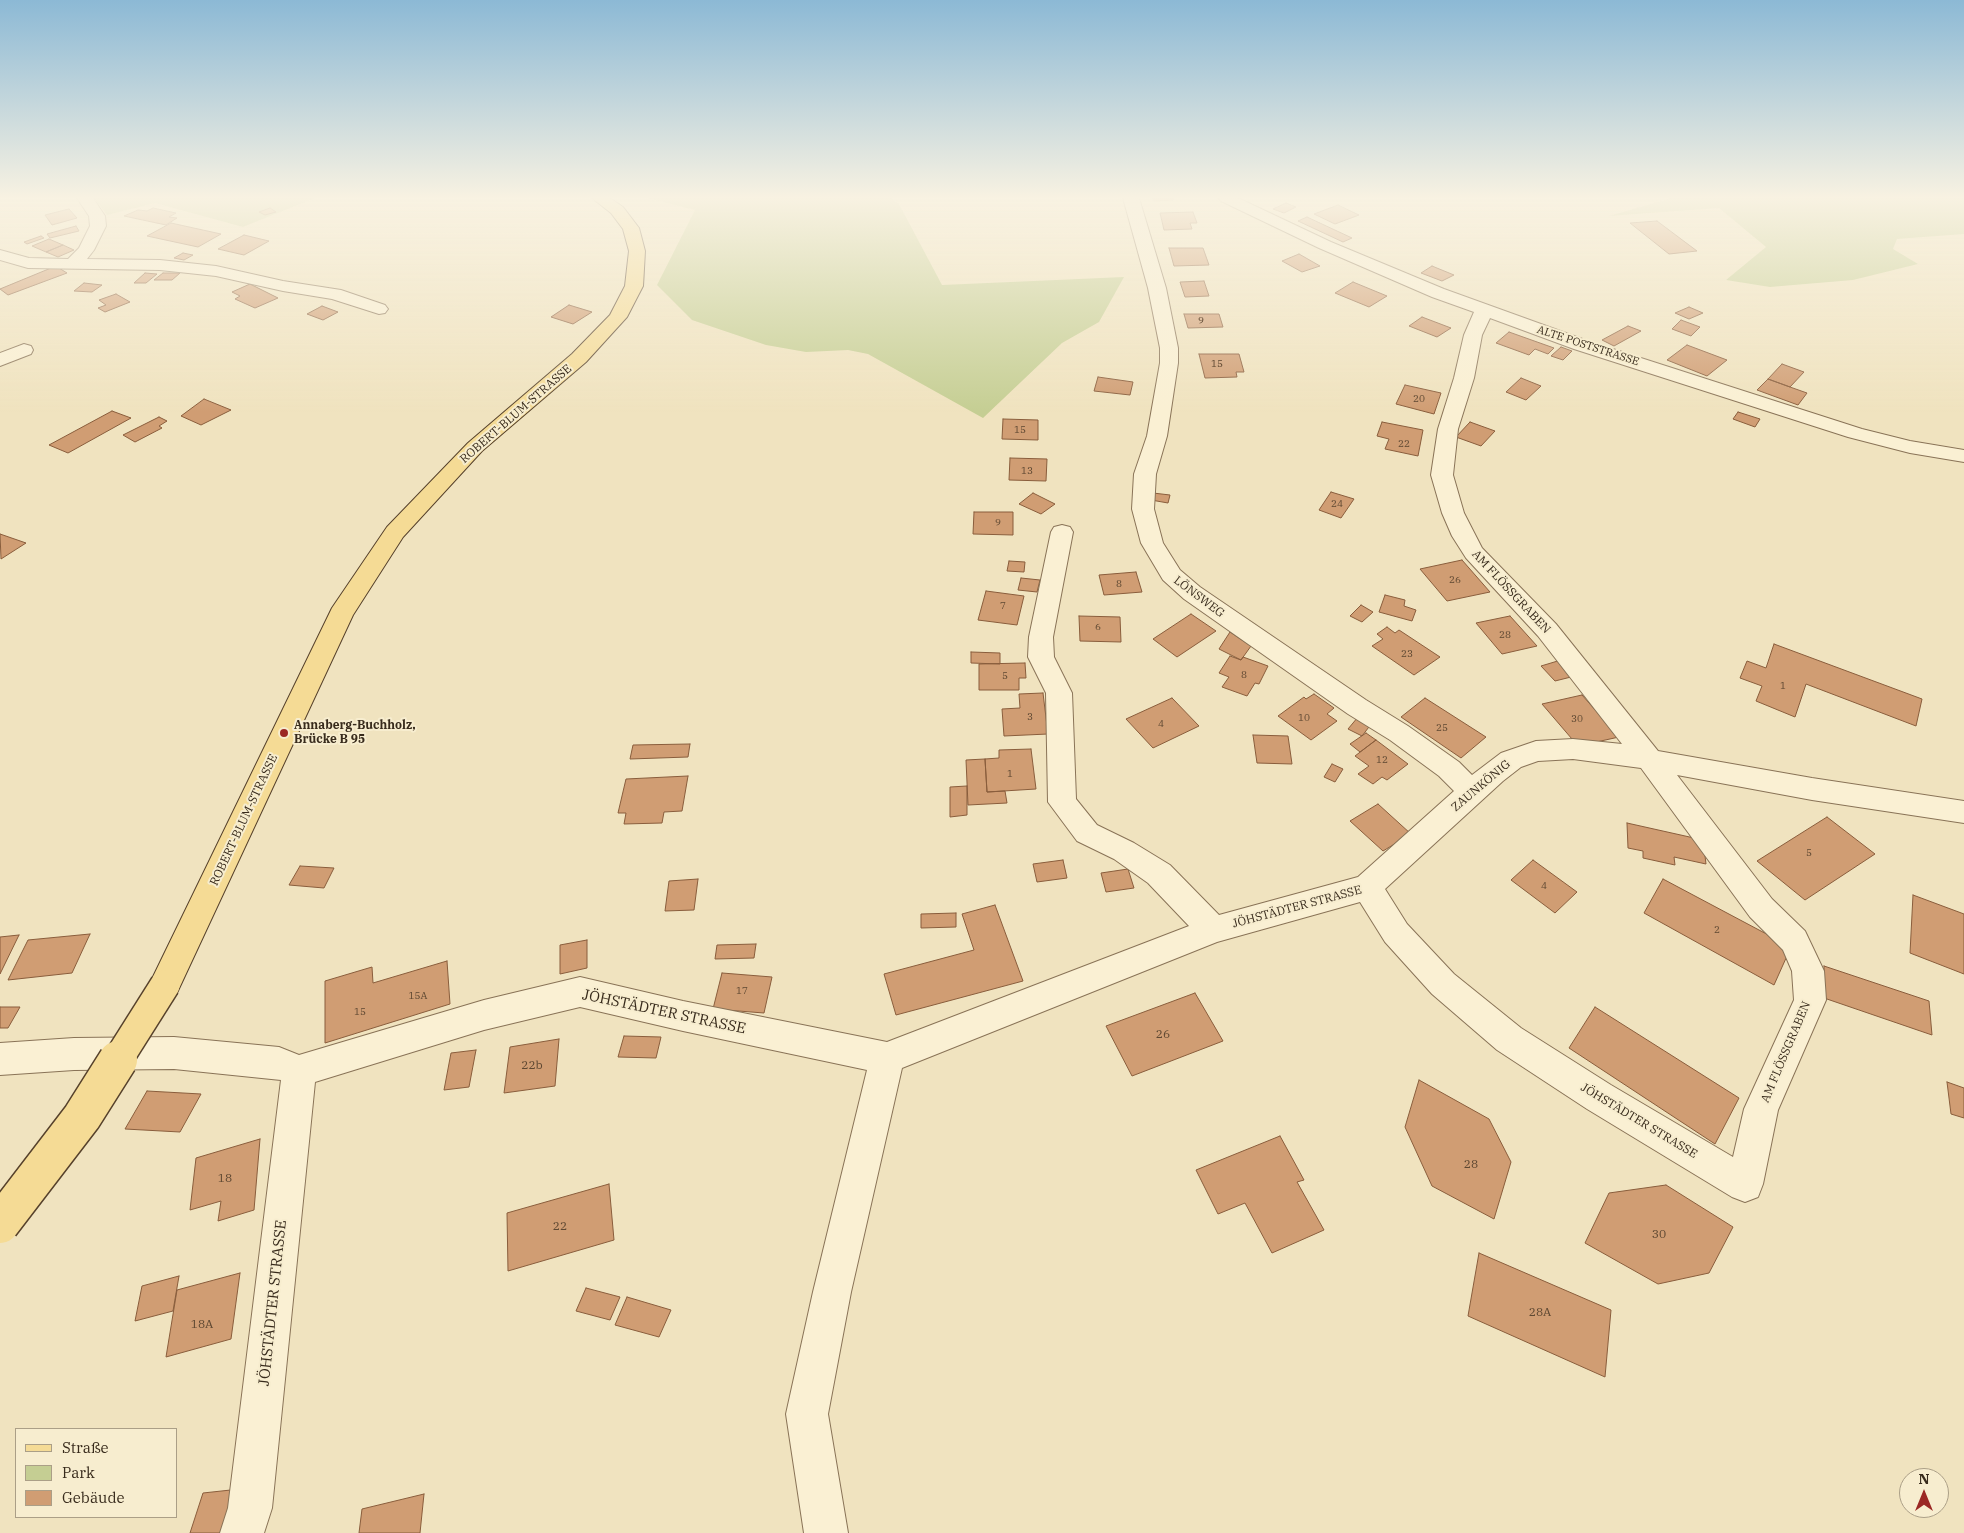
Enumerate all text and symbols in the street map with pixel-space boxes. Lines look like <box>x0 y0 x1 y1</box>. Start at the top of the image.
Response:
house number: 9 <box>1198 315 1204 327</box>
street label: ALTE POSTSTRASSE <box>1535 323 1641 369</box>
house number: 15 <box>1211 358 1223 370</box>
street label: ROBERT-BLUM-STRASSE <box>457 362 575 466</box>
house number: 20 <box>1413 393 1425 405</box>
house number: 15 <box>1014 424 1026 436</box>
house number: 22 <box>1398 438 1410 450</box>
house number: 13 <box>1021 465 1033 477</box>
house number: 24 <box>1331 498 1343 510</box>
house number: 9 <box>995 517 1001 529</box>
street label: AM FLÖSSGRABEN <box>1469 547 1553 637</box>
street label: LÖNSWEG <box>1171 573 1227 621</box>
house number: 26 <box>1449 574 1461 586</box>
house number: 8 <box>1116 578 1122 590</box>
house number: 7 <box>1000 600 1006 612</box>
house number: 6 <box>1095 621 1101 633</box>
house number: 28 <box>1499 629 1511 641</box>
house number: 23 <box>1401 648 1413 660</box>
house number: 8 <box>1241 669 1247 681</box>
house number: 5 <box>1002 670 1008 682</box>
house number: 1 <box>1780 680 1786 692</box>
house number: 3 <box>1027 711 1033 723</box>
house number: 10 <box>1298 712 1310 724</box>
house number: 30 <box>1571 713 1583 725</box>
house number: 4 <box>1158 718 1164 730</box>
place label: Annaberg-Buchholz, Brücke B 95 <box>294 719 416 747</box>
house number: 25 <box>1436 722 1448 734</box>
marker: Annaberg-Buchholz, Brücke B 95 <box>278 727 290 739</box>
street label: ROBERT-BLUM-STRASSE <box>207 752 281 888</box>
house number: 12 <box>1376 754 1388 766</box>
street label: ZAUNKÖNIG <box>1449 757 1513 815</box>
house number: 1 <box>1007 768 1013 780</box>
house number: 5 <box>1806 847 1812 859</box>
house number: 4 <box>1541 880 1547 892</box>
street label: JÖHSTÄDTER STRASSE <box>1231 883 1363 931</box>
house number: 2 <box>1714 924 1720 936</box>
house number: 17 <box>736 985 748 997</box>
street label: JÖHSTÄDTER STRASSE <box>581 986 747 1038</box>
house number: 15A <box>409 990 427 1002</box>
street label: AM FLÖSSGRABEN <box>1758 999 1814 1105</box>
house number: 15 <box>354 1006 366 1018</box>
house number: 26 <box>1156 1028 1170 1042</box>
house number: 22b <box>521 1059 543 1073</box>
street label: JÖHSTÄDTER STRASSE <box>1578 1080 1700 1162</box>
house number: 28 <box>1464 1158 1478 1172</box>
house number: 18 <box>218 1172 232 1186</box>
street label: JÖHSTÄDTER STRASSE <box>255 1219 291 1387</box>
house number: 22 <box>553 1220 567 1234</box>
house number: 30 <box>1652 1228 1666 1242</box>
house number: 28A <box>1529 1306 1551 1320</box>
house number: 18A <box>191 1318 213 1332</box>
legend <box>15 1428 178 1518</box>
text: Straße <box>62 1438 109 1457</box>
text: Park <box>62 1463 95 1482</box>
north arrow <box>1899 1468 1949 1518</box>
text: N <box>1918 1470 1930 1488</box>
text: Gebäude <box>62 1488 125 1507</box>

